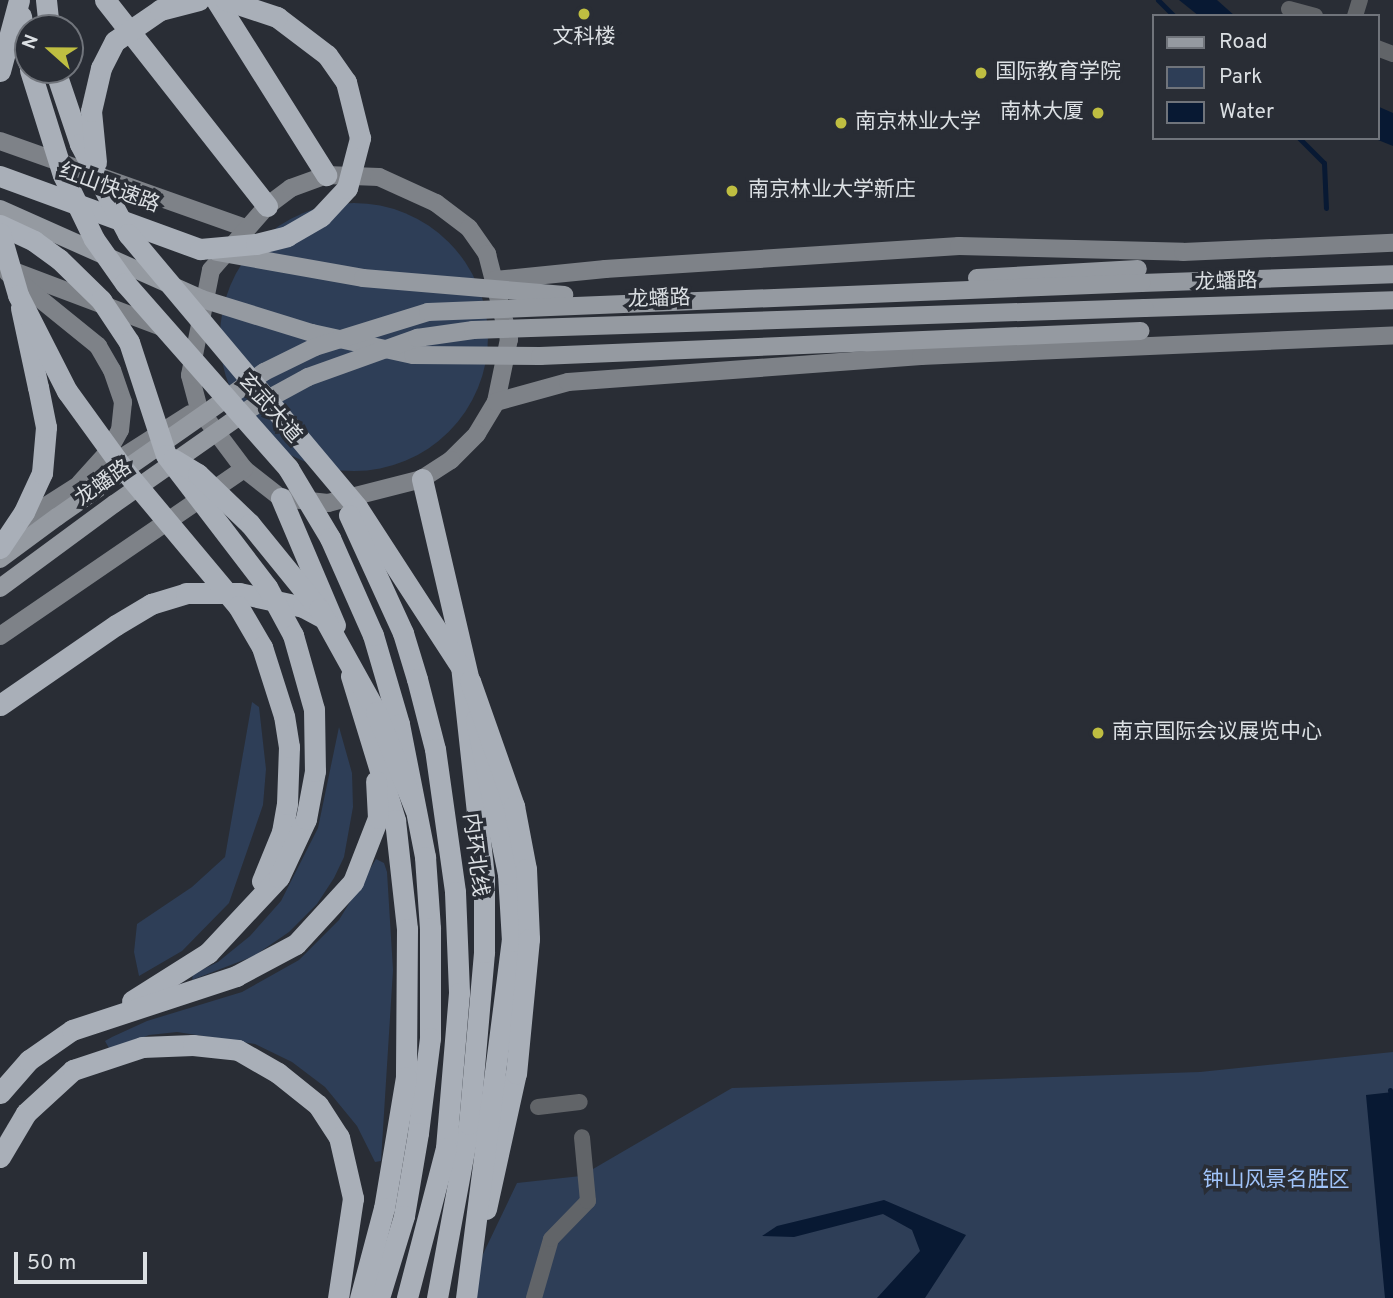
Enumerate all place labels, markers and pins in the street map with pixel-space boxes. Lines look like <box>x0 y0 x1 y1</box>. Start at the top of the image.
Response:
marker: 文科楼 <box>576 6 592 22</box>
place label: 文科楼 <box>553 25 615 51</box>
place label: 国际教育学院 <box>995 60 1121 86</box>
marker: 国际教育学院 <box>973 65 989 81</box>
place label: 南林大厦 <box>1000 100 1084 126</box>
marker: 南林大厦 <box>1090 105 1106 121</box>
place label: 南京林业大学 <box>855 110 981 136</box>
marker: 南京林业大学 <box>833 115 849 131</box>
place label: 南京林业大学·新庄 <box>748 178 916 204</box>
marker: 南京林业大学·新庄 <box>722 181 742 201</box>
place label: 南京国际会议展览中心 <box>1112 720 1322 746</box>
marker: 南京国际会议展览中心 <box>1090 725 1106 741</box>

